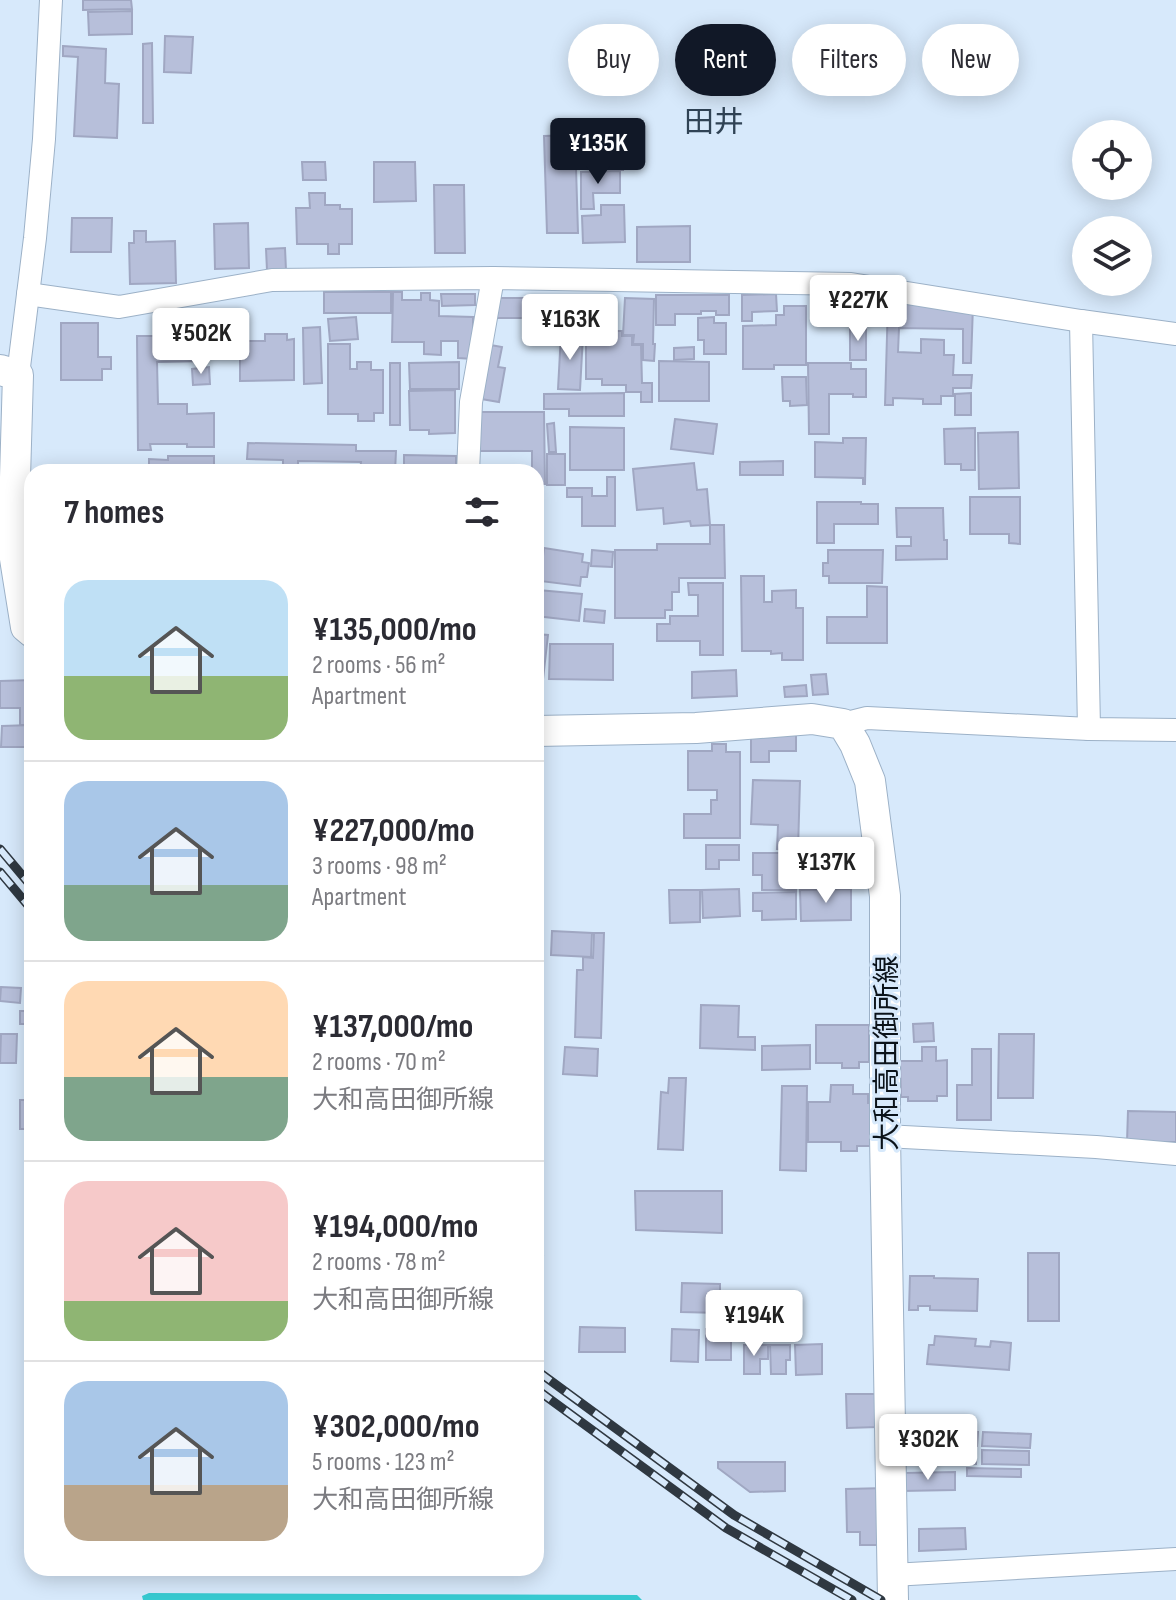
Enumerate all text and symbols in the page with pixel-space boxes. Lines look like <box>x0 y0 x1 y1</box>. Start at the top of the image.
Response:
chip: Buy <box>568 24 659 96</box>
chip: Rent <box>675 24 776 96</box>
chip: Filters <box>792 24 906 96</box>
chip: New <box>922 24 1019 96</box>
district label: 田井 <box>684 105 744 141</box>
pin: ¥135K <box>542 118 654 186</box>
map controls <box>1072 120 1152 296</box>
button: locate <box>1072 120 1152 200</box>
text: ¥135K <box>568 128 628 159</box>
button: layers <box>1072 216 1152 296</box>
pin: ¥227K <box>802 275 914 343</box>
text: ¥227K <box>828 285 888 316</box>
pin: ¥163K <box>514 294 626 362</box>
text: ¥163K <box>540 304 600 335</box>
pin: ¥502K <box>145 308 257 376</box>
text: ¥502K <box>170 318 232 349</box>
icon: filters <box>460 490 504 534</box>
text: 7 homes <box>64 492 164 533</box>
text: ¥135,000/mo <box>312 609 477 650</box>
icon: home <box>128 612 224 708</box>
text: 2 rooms · 56 m² <box>312 650 446 681</box>
text: Apartment <box>312 681 406 712</box>
text: ¥227,000/mo <box>312 810 475 851</box>
icon: home <box>128 813 224 909</box>
pin: ¥137K <box>770 837 882 905</box>
text: ¥137K <box>796 847 856 878</box>
text: 3 rooms · 98 m² <box>312 851 447 882</box>
text: Apartment <box>312 882 406 913</box>
street label: 大和高田御所線 <box>871 955 904 1151</box>
text: ¥137,000/mo <box>312 1006 473 1047</box>
icon: home <box>128 1013 224 1109</box>
text: 2 rooms · 70 m² <box>312 1047 446 1078</box>
text: 大和高田御所線 <box>312 1085 494 1116</box>
text: ¥194,000/mo <box>312 1206 478 1247</box>
icon: home <box>128 1213 224 1309</box>
text: 2 rooms · 78 m² <box>312 1247 446 1278</box>
text: 大和高田御所線 <box>312 1285 494 1316</box>
pin: ¥194K <box>698 1290 810 1358</box>
text: ¥194K <box>724 1300 784 1331</box>
text: ¥302,000/mo <box>312 1406 479 1447</box>
icon: home <box>128 1413 224 1509</box>
pin: ¥302K <box>872 1414 984 1482</box>
text: ¥302K <box>897 1424 959 1455</box>
text: 5 rooms · 123 m² <box>312 1447 455 1478</box>
text: 大和高田御所線 <box>312 1485 494 1516</box>

